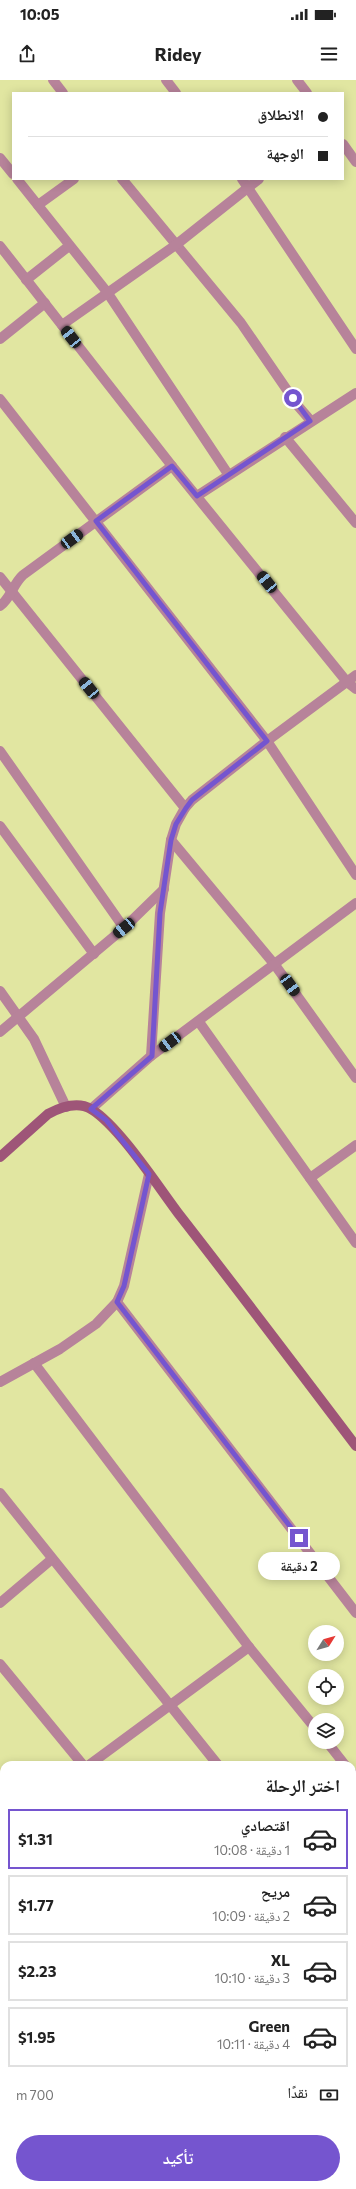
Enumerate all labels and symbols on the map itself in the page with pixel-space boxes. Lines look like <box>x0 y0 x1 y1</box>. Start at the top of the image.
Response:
car <box>59 324 83 350</box>
route start <box>284 389 302 407</box>
car <box>59 527 85 551</box>
car <box>255 569 279 595</box>
car <box>77 675 101 701</box>
car <box>111 916 137 940</box>
car <box>278 972 302 998</box>
car <box>157 1030 183 1054</box>
route end <box>290 1529 308 1547</box>
callout: 2 دقيقة <box>258 1552 340 1580</box>
north arrow <box>308 1625 344 1661</box>

